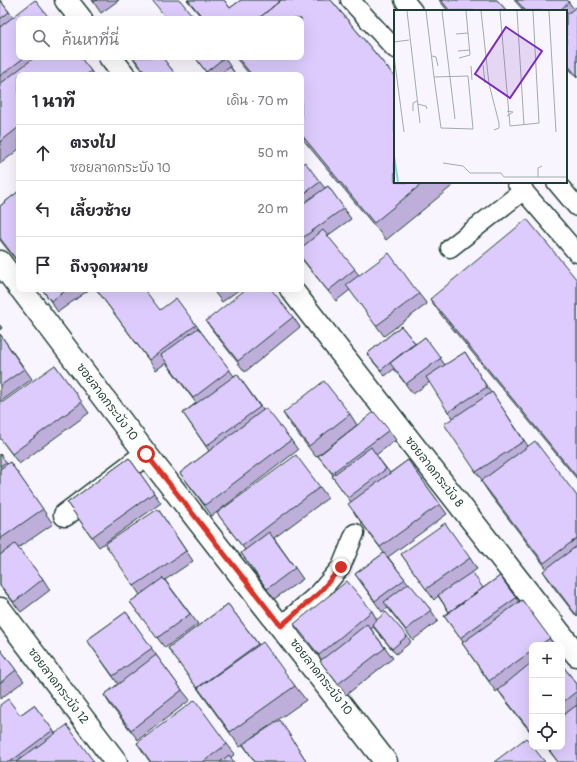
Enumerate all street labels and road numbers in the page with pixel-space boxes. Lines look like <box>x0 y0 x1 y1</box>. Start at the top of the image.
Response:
street label: ซอยลาดกระบัง 10 <box>73 360 141 444</box>
street label: ซอยลาดกระบัง 8 <box>402 433 466 511</box>
street label: ซอยลาดกระบัง 10 <box>287 636 355 718</box>
street label: ซอยลาดกระบัง 12 <box>25 645 92 727</box>

